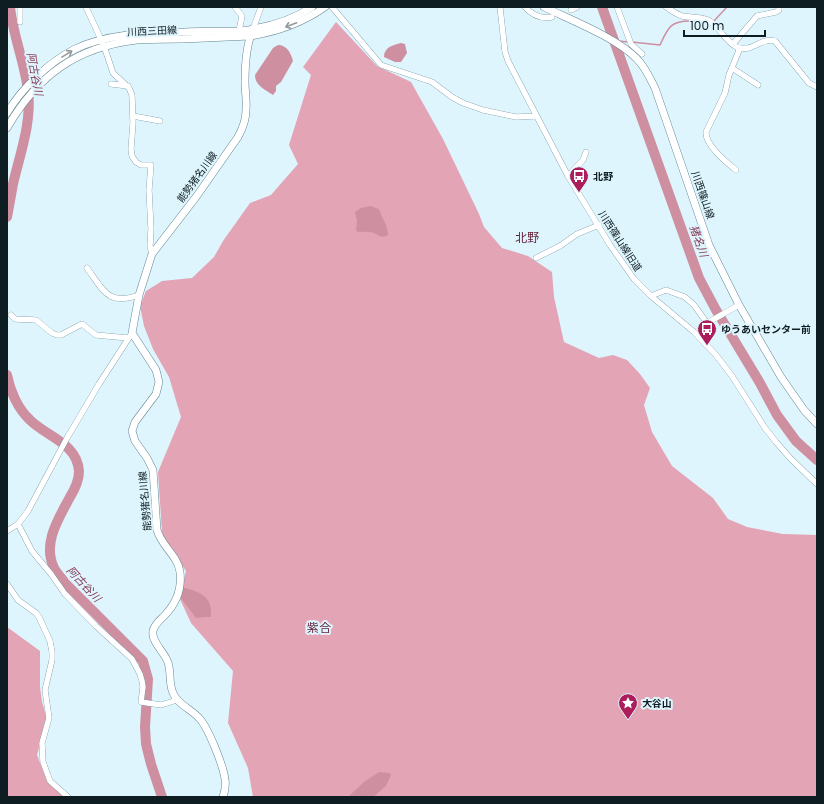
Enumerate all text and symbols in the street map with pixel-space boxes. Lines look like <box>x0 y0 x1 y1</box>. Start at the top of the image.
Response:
scale bar <box>684 12 765 38</box>
text: 100 m <box>690 17 724 34</box>
street label: 川西三田線 <box>127 22 177 40</box>
one-way arrow <box>285 22 297 30</box>
one-way arrow <box>61 50 72 58</box>
water label: 阿古谷川 <box>23 51 47 98</box>
street label: 能勢猪名川線 <box>173 148 221 206</box>
bus stop icon: 北野 <box>568 165 590 193</box>
place label: 北野 <box>593 169 614 184</box>
street label: 川西篠山線 <box>688 169 718 221</box>
street label: 川西篠山線旧道 <box>595 208 645 274</box>
water label: 猪名川 <box>686 223 713 260</box>
district label: 北野 <box>515 229 539 246</box>
bus stop icon: ゆうあいセンター前 <box>696 318 718 346</box>
place label: ゆうあいセンター前 <box>721 322 811 337</box>
street label: 能勢猪名川線 <box>135 470 155 532</box>
water label: 阿古谷川 <box>63 562 106 606</box>
district label: 紫合 <box>307 619 331 636</box>
place icon: 大谷山 <box>617 692 639 720</box>
place label: 大谷山 <box>642 696 672 711</box>

